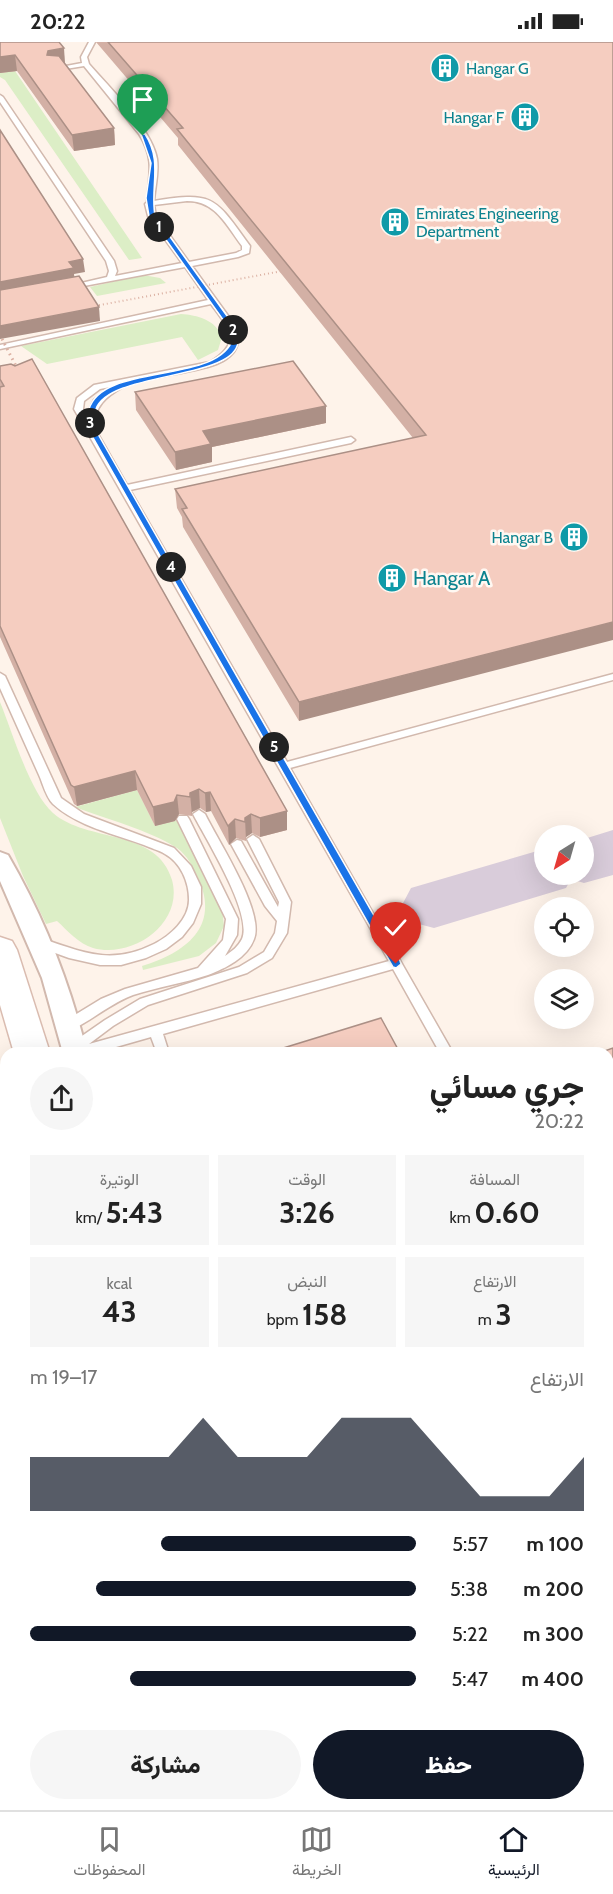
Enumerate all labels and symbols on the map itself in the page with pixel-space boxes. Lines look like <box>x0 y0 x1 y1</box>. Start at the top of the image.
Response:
building icon: Hangar G <box>429 52 461 84</box>
place label: Hangar G <box>466 59 529 78</box>
pin <box>117 74 168 136</box>
building icon: Hangar F <box>509 101 541 133</box>
place label: Hangar F <box>444 108 505 127</box>
place label: Emirates Engineering Department <box>416 204 559 241</box>
building icon: Emirates Engineering Department <box>379 206 411 238</box>
pin: 1 <box>144 212 174 242</box>
pin: 2 <box>218 315 248 345</box>
pin: 3 <box>75 408 105 438</box>
building icon: Hangar B <box>558 521 590 553</box>
place label: Hangar B <box>491 528 553 547</box>
pin: 4 <box>156 552 186 582</box>
building icon: Hangar A <box>376 562 408 594</box>
place label: Hangar A <box>413 566 491 590</box>
pin: 5 <box>259 732 289 762</box>
north arrow <box>534 825 594 885</box>
pin <box>370 902 421 964</box>

